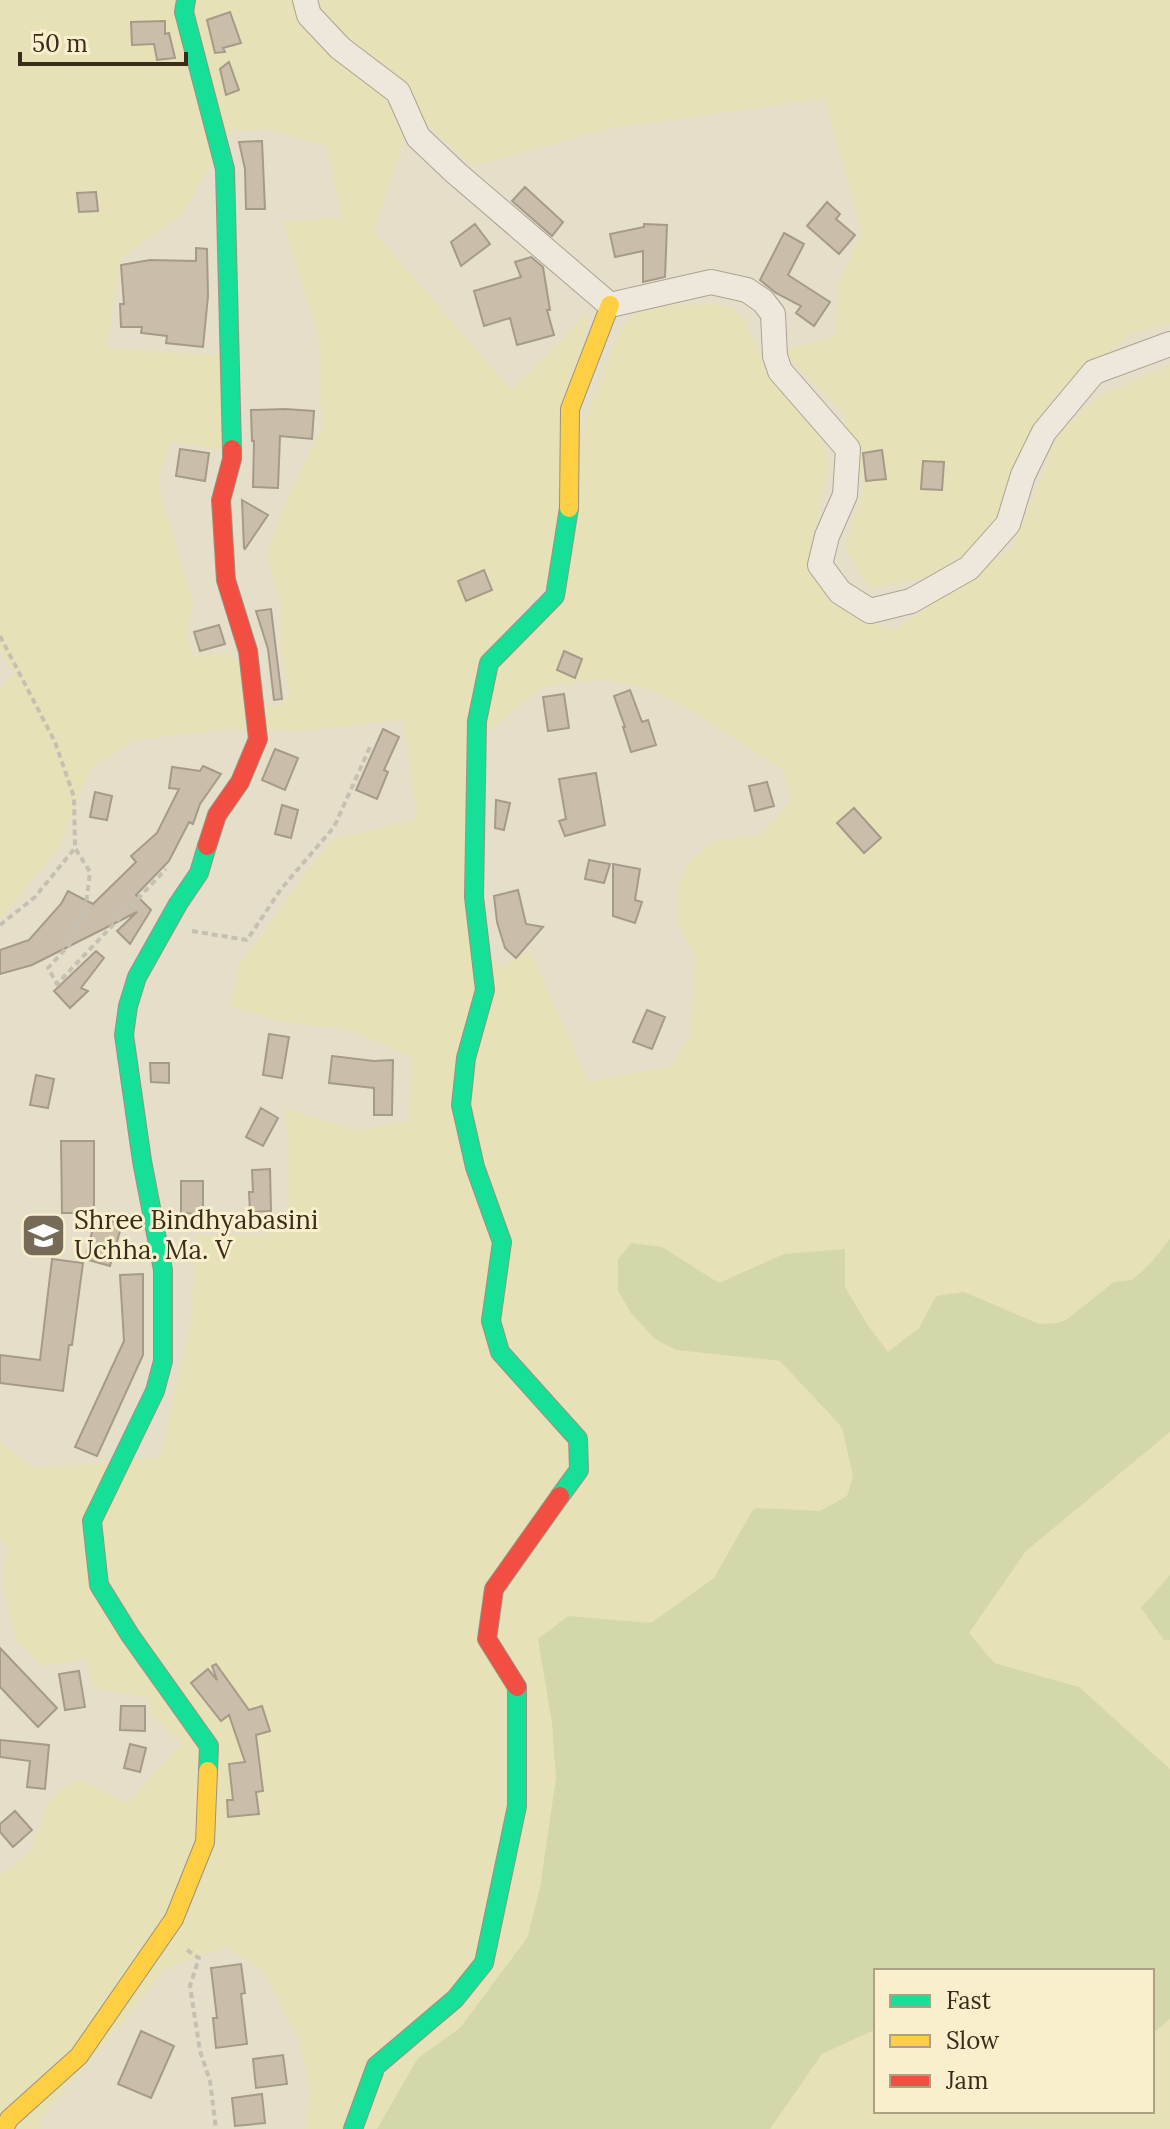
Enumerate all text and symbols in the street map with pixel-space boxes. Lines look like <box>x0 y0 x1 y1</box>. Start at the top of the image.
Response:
scale bar <box>20 16 186 66</box>
text: 50 m <box>32 28 88 59</box>
place label: Shree Bindhyabasini Uchha. Ma. V <box>74 1203 318 1266</box>
school or university icon: Shree Bindhyabasini Uchha. Ma. V <box>19 1211 67 1259</box>
legend <box>874 1969 1154 2113</box>
text: Fast <box>946 1985 992 2016</box>
text: Slow <box>946 2025 1000 2056</box>
text: Jam <box>945 2065 988 2096</box>

